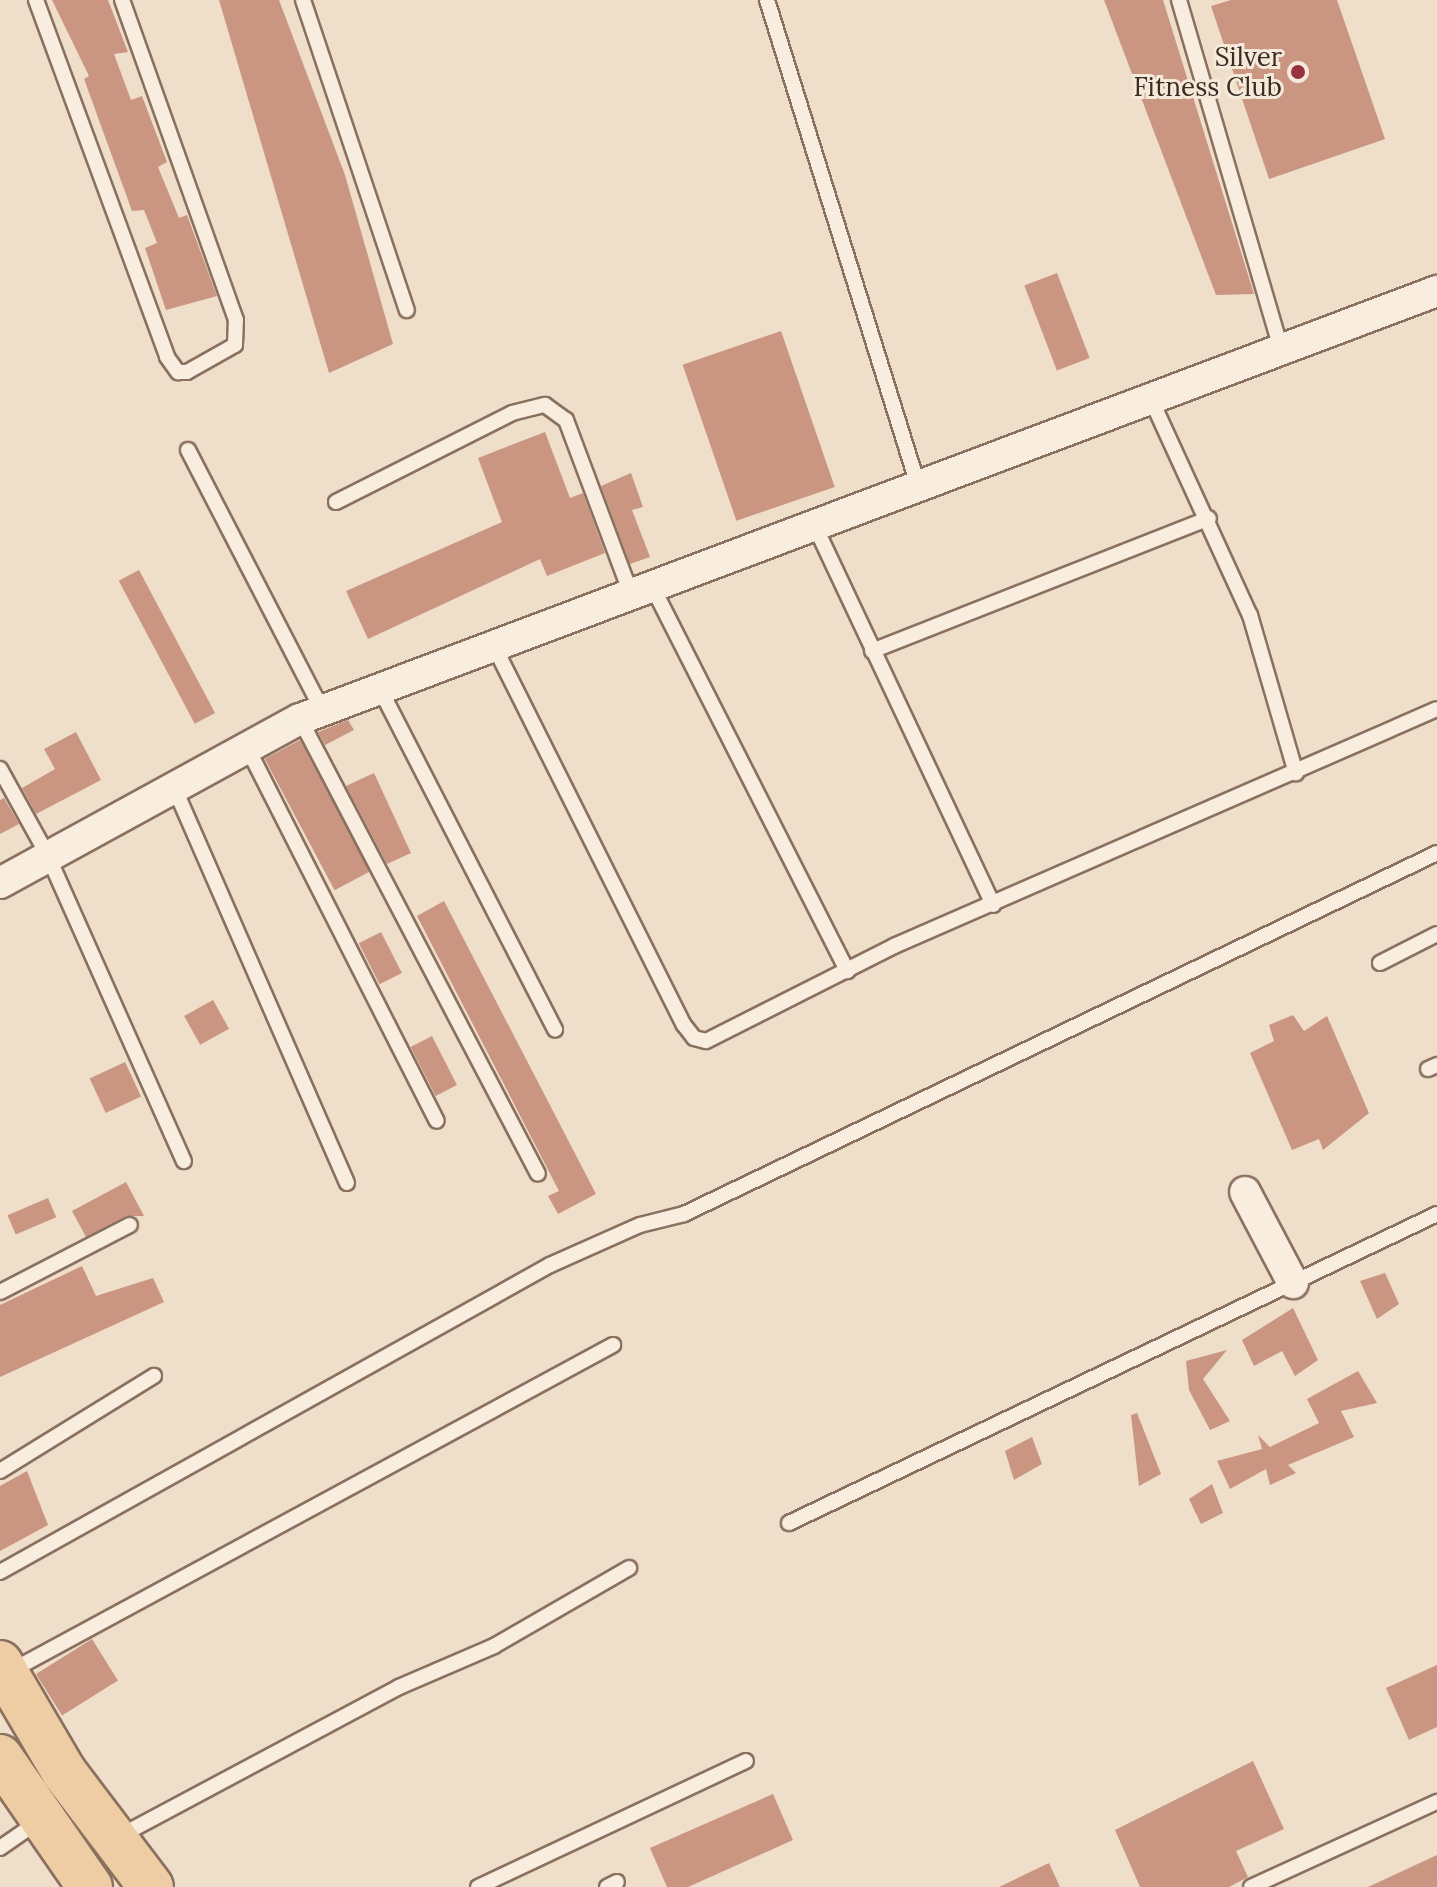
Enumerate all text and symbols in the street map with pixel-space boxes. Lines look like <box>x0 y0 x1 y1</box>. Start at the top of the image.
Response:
place label: Silver Fitness Club <box>1133 41 1282 102</box>
marker: Silver Fitness Club <box>1289 63 1307 81</box>

